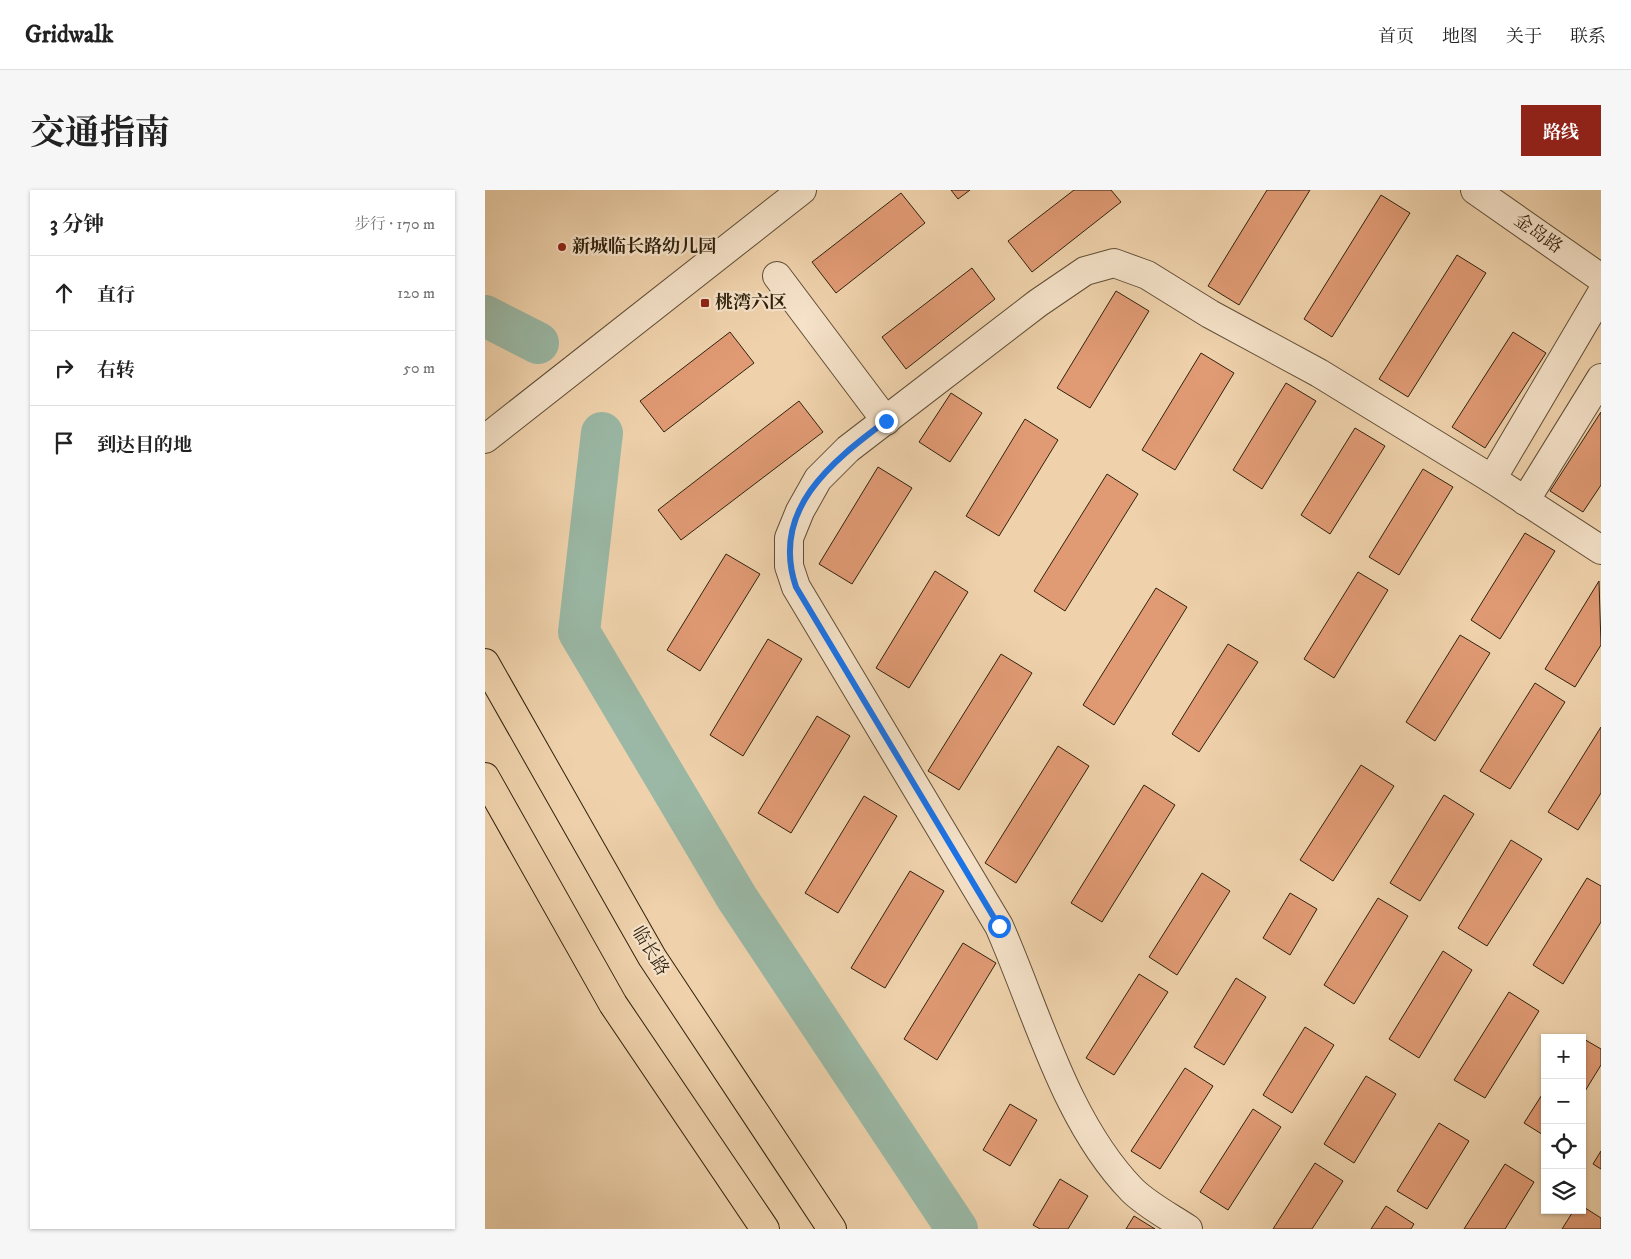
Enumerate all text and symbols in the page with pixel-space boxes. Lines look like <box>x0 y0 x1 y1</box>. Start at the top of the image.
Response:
text: Gridwalk <box>25 20 113 50</box>
text: 首页 <box>1378 26 1414 48</box>
text: 地图 <box>1442 26 1478 48</box>
text: 关于 <box>1506 26 1542 48</box>
text: 联系 <box>1570 26 1606 48</box>
button: 路线 <box>1521 105 1601 156</box>
text: 交通指南 <box>30 112 170 156</box>
street label: 金岛路 <box>1510 210 1566 258</box>
text: 3 分钟 <box>50 212 104 238</box>
text: 步行 · 170 m <box>354 214 435 234</box>
place label: 新城临长路幼儿园 <box>572 236 716 258</box>
marker: 新城临长路幼儿园 <box>556 241 568 253</box>
icon: ahead <box>50 279 78 307</box>
text: 120 m <box>397 283 435 303</box>
text: 直行 <box>97 284 135 307</box>
place label: 桃湾六区 <box>715 292 787 314</box>
marker: 桃湾六区 <box>699 297 711 309</box>
icon: right <box>50 354 78 382</box>
text: 50 m <box>403 358 435 378</box>
text: 右转 <box>97 359 135 382</box>
route end <box>875 410 898 433</box>
icon: arrive <box>50 429 78 457</box>
text: 到达目的地 <box>97 434 192 457</box>
route start <box>988 915 1011 938</box>
street label: 临长路 <box>627 922 673 980</box>
map controls <box>1541 1034 1586 1214</box>
button: + <box>1541 1034 1586 1079</box>
button: − <box>1541 1079 1586 1124</box>
button: locate <box>1541 1124 1586 1169</box>
button: layers <box>1541 1169 1586 1214</box>

